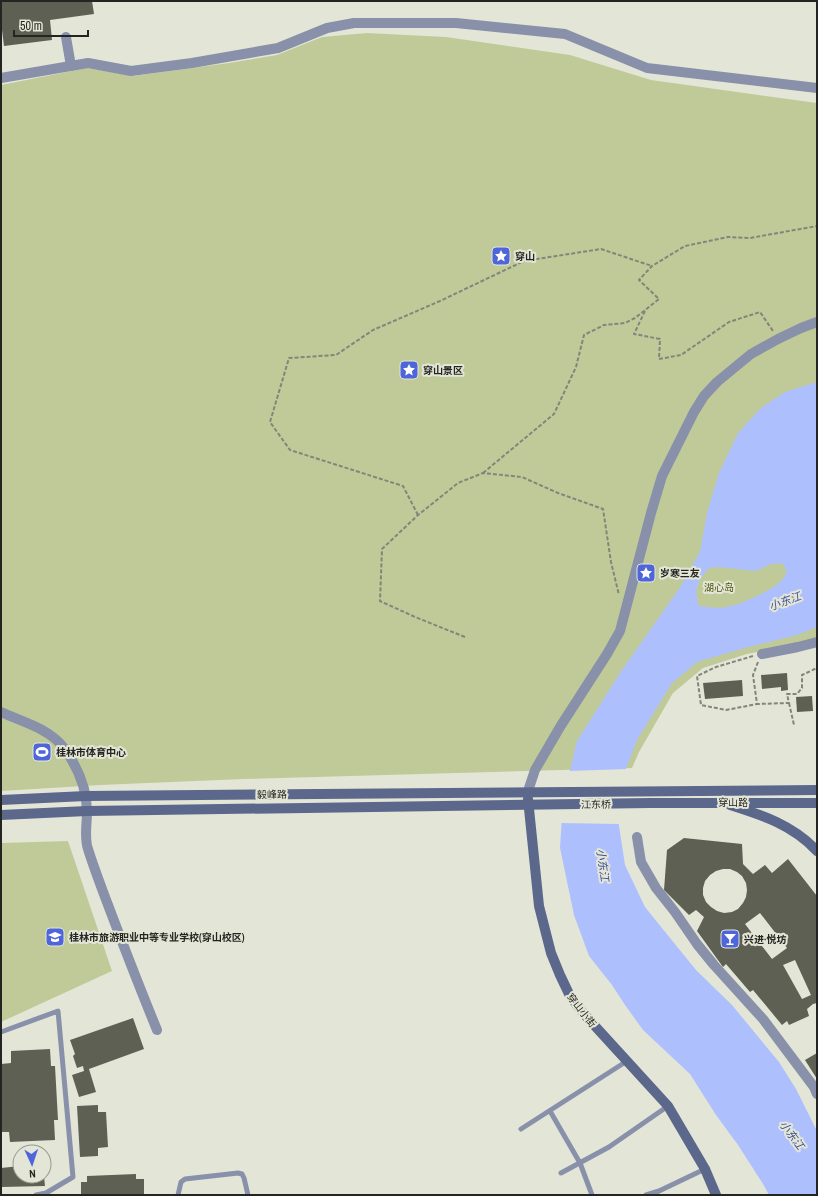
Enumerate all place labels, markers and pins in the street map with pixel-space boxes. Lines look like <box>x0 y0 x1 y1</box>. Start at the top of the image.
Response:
place icon: 穿山 <box>490 245 512 267</box>
place label: 穿山 <box>515 250 535 263</box>
place icon: 穿山景区 <box>398 359 420 381</box>
place label: 穿山景区 <box>423 364 463 377</box>
place icon: 岁寒三友 <box>635 562 657 584</box>
place label: 岁寒三友 <box>660 567 700 580</box>
sports icon: 桂林市体育中心 <box>31 741 53 763</box>
place label: 桂林市体育中心 <box>56 746 126 759</box>
school or university icon: 桂林市旅游职业中等专业学校(穿山校区) <box>44 926 66 948</box>
bar icon: 兴进·悦坊 <box>719 928 741 950</box>
place label: 桂林市旅游职业中等专业学校(穿山校区) <box>69 931 245 944</box>
place label: 兴进·悦坊 <box>744 933 786 946</box>

